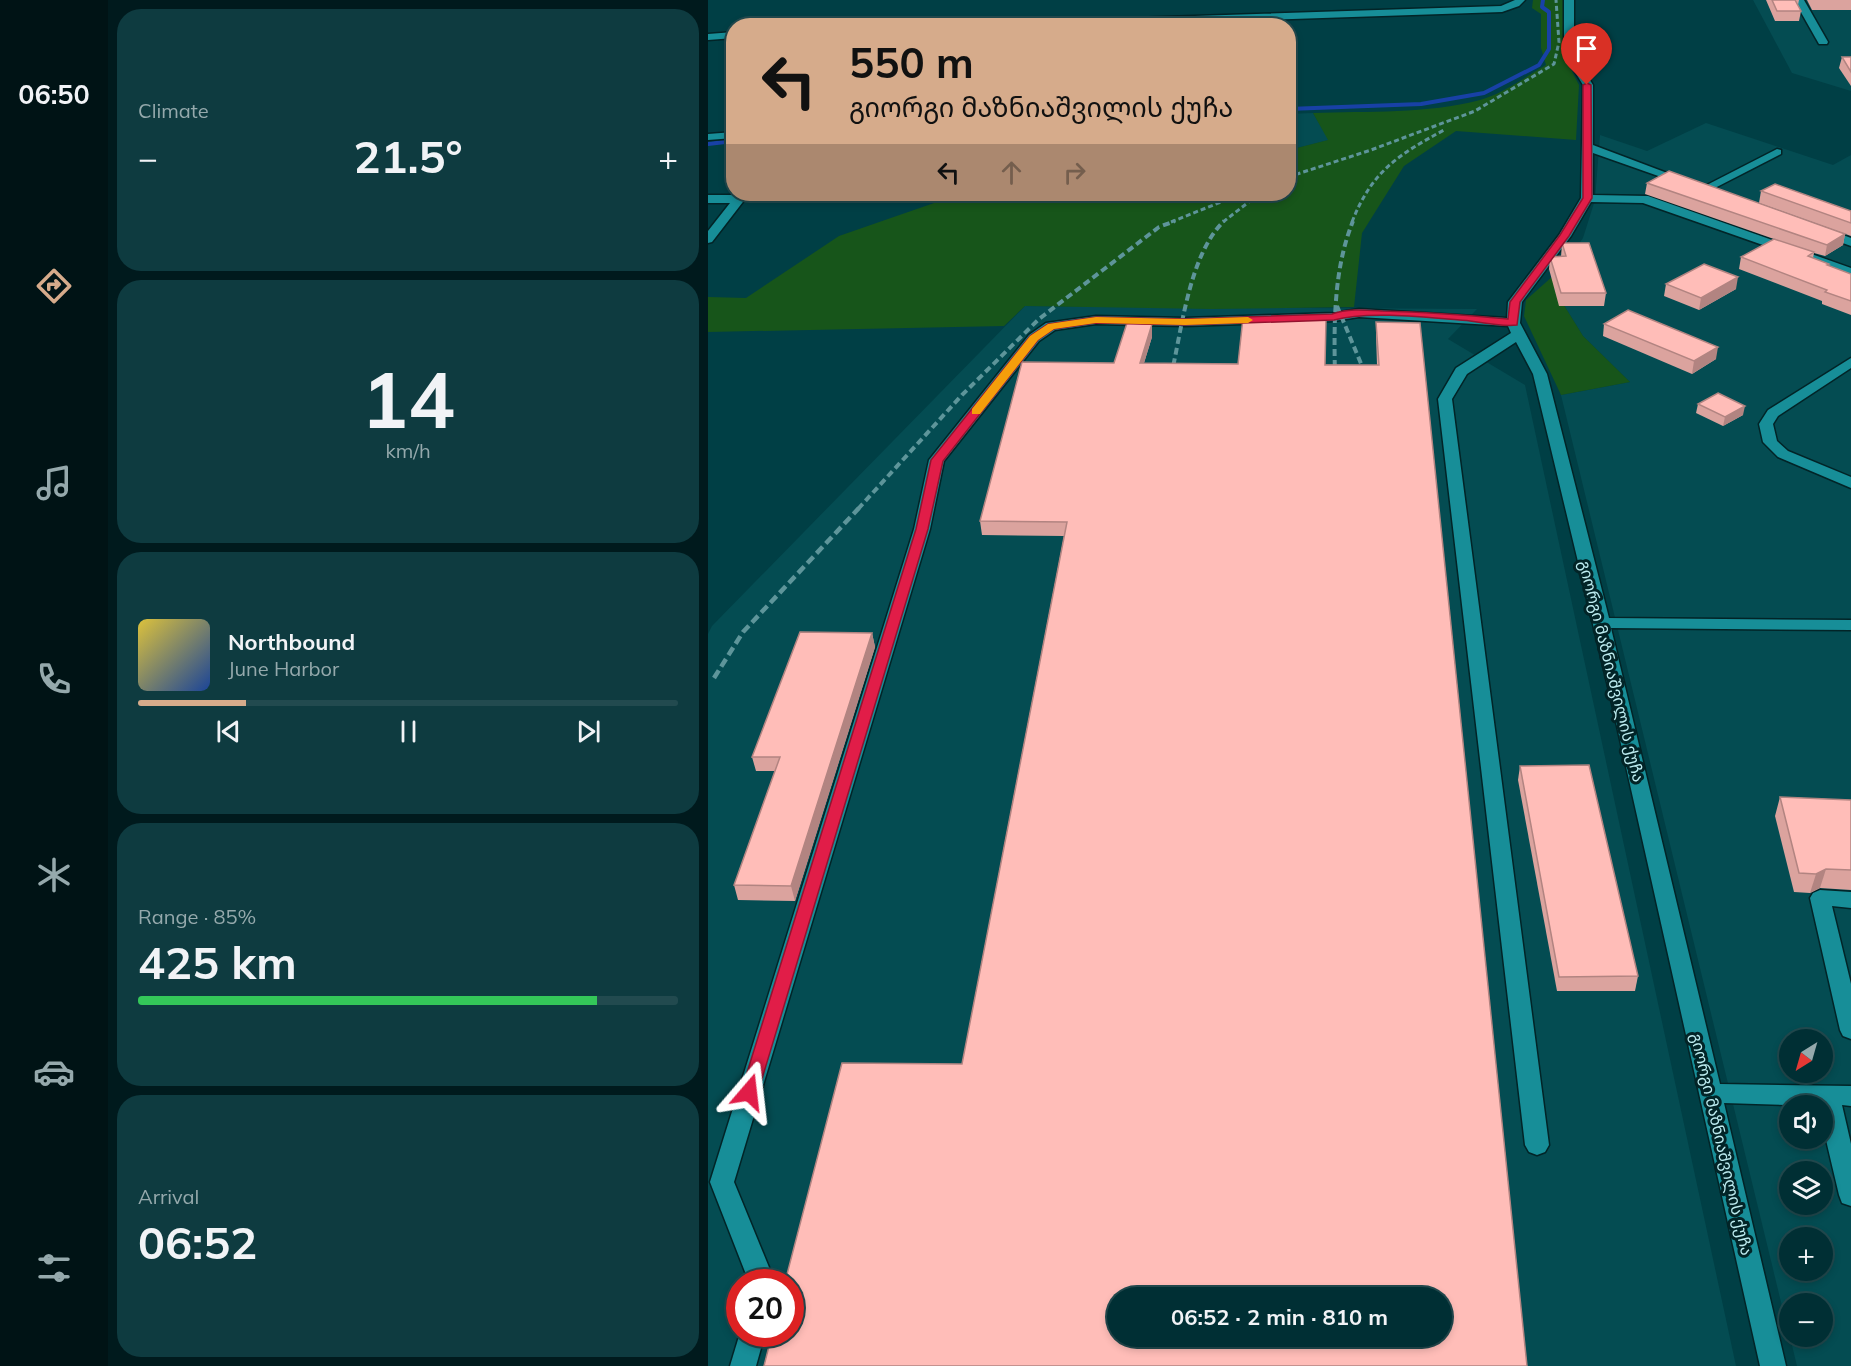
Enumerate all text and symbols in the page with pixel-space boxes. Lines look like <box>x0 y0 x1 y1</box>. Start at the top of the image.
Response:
pin <box>1561 23 1612 85</box>
icon: arrive <box>1570 32 1603 65</box>
text: 550 m <box>849 36 974 89</box>
icon: left <box>750 42 828 120</box>
text: 06:50 <box>18 77 90 111</box>
text: გიორგი მაზნიაშვილის ქუჩა <box>849 90 1233 124</box>
text: Climate <box>138 98 209 123</box>
text: 21.5° <box>353 128 463 184</box>
text: − <box>138 137 158 178</box>
text: + <box>658 137 678 178</box>
icon: left <box>932 156 965 189</box>
icon: ahead <box>995 156 1028 189</box>
icon: right <box>1058 156 1091 189</box>
icon: directions <box>33 265 75 307</box>
text: 14 <box>361 350 455 448</box>
text: km/h <box>385 438 431 463</box>
icon: music <box>33 462 75 504</box>
street label: გიორგი მაზნიაშვილის ქუჩა <box>1574 558 1649 784</box>
text: Northbound <box>228 628 355 656</box>
text: June Harbor <box>228 656 339 681</box>
icon: phone <box>33 658 75 700</box>
icon: previous <box>212 715 245 748</box>
icon: pause <box>392 715 425 748</box>
icon: next <box>572 715 605 748</box>
icon: climate <box>33 854 75 896</box>
text: Range · 85% <box>138 904 256 929</box>
text: 425 km <box>138 934 297 990</box>
north arrow <box>1779 1029 1833 1083</box>
map controls <box>1779 1029 1833 1347</box>
street label: გიორგი მაზნიაშვილის ქუჩა <box>1686 1031 1757 1257</box>
icon: car <box>33 1051 75 1093</box>
position arrow <box>717 1060 781 1124</box>
button: sound <box>1779 1095 1833 1149</box>
button: layers <box>1779 1161 1833 1215</box>
text: Arrival <box>138 1184 199 1209</box>
text: 06:52 <box>138 1214 257 1270</box>
button: + <box>1779 1227 1833 1281</box>
icon: filters <box>33 1247 75 1289</box>
speed limit sign: 20 <box>726 1269 804 1347</box>
button: − <box>1779 1293 1833 1347</box>
text: 06:52 · 2 min · 810 m <box>1171 1303 1388 1331</box>

